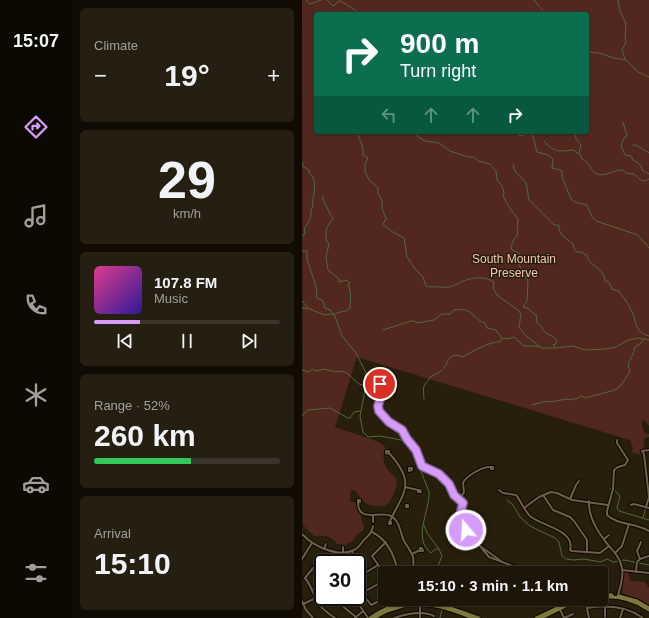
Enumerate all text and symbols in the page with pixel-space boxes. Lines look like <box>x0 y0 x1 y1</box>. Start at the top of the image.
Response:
icon: right <box>334 28 386 80</box>
text: 900 m <box>400 28 479 59</box>
text: 15:07 <box>13 31 59 51</box>
text: Climate <box>94 38 138 53</box>
text: 19° <box>164 59 210 92</box>
text: Turn right <box>400 61 476 81</box>
text: − <box>94 63 107 88</box>
text: + <box>267 63 280 88</box>
icon: left <box>378 104 400 126</box>
icon: ahead <box>420 104 442 126</box>
icon: ahead <box>462 104 484 126</box>
icon: right <box>504 104 526 126</box>
icon: directions <box>22 113 50 141</box>
text: 29 <box>158 151 216 209</box>
icon: music <box>22 202 50 230</box>
text: km/h <box>173 206 201 221</box>
park label: South Mountain Preserve <box>472 252 556 280</box>
text: 107.8 FM <box>154 274 217 291</box>
icon: phone <box>22 291 50 319</box>
text: Music <box>154 291 188 306</box>
icon: previous <box>114 330 136 352</box>
icon: pause <box>176 330 198 352</box>
icon: next <box>238 330 260 352</box>
pin <box>363 367 397 401</box>
icon: arrive <box>369 373 391 395</box>
icon: climate <box>22 381 50 409</box>
text: Range · 52% <box>94 398 170 413</box>
text: 260 km <box>94 419 196 452</box>
icon: car <box>22 470 50 498</box>
position arrow <box>445 509 487 551</box>
text: Arrival <box>94 526 131 541</box>
text: 15:10 <box>94 547 171 580</box>
speed limit sign: 30 <box>314 554 366 606</box>
icon: filters <box>22 559 50 587</box>
text: 15:10 · 3 min · 1.1 km <box>418 577 568 594</box>

